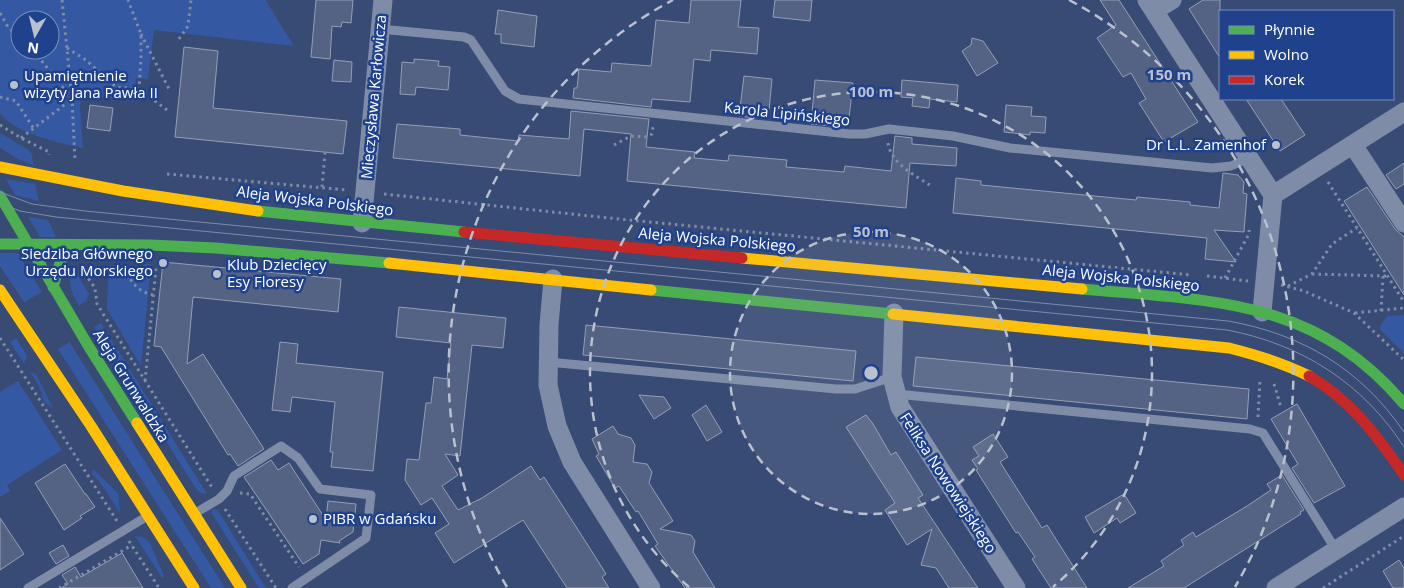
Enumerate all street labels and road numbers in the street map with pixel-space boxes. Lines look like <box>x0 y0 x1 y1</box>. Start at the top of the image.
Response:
street label: Mieczysława Karłowicza <box>356 14 390 180</box>
street label: Karola Lipińskiego <box>723 96 851 130</box>
street label: Aleja Wojska Polskiego <box>236 180 395 220</box>
street label: Aleja Wojska Polskiego <box>638 222 797 256</box>
street label: Aleja Wojska Polskiego <box>1042 259 1201 295</box>
street label: Aleja Grunwaldzka <box>89 325 175 446</box>
street label: Feliksa Nowowiejskiego <box>896 408 1002 557</box>

